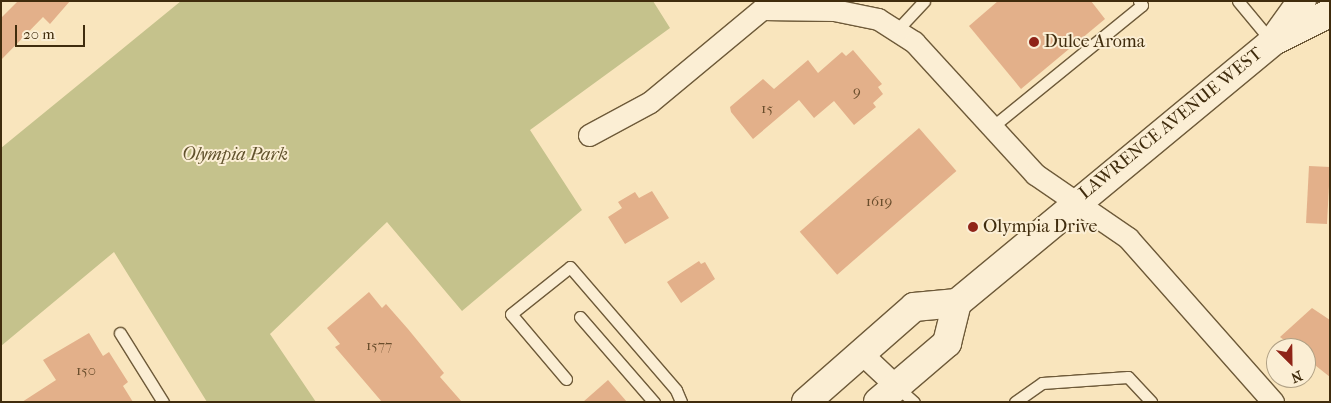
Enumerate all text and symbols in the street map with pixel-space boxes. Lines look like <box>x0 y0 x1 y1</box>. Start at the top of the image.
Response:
scale bar <box>18 15 88 47</box>
text: 20 m <box>23 25 55 43</box>
place label: Dulce Aroma <box>1044 31 1145 53</box>
marker: Dulce Aroma <box>1028 36 1040 48</box>
street label: LAWRENCE AVENUE WEST <box>1075 43 1267 205</box>
house number: 9 <box>853 83 861 101</box>
house number: 15 <box>761 100 773 118</box>
park label: Olympia Park <box>182 144 288 166</box>
house number: 1619 <box>866 193 892 211</box>
place label: Olympia Drive <box>983 216 1098 238</box>
marker: Olympia Drive <box>967 221 979 233</box>
house number: 1577 <box>366 337 392 355</box>
north arrow <box>1266 338 1316 388</box>
house number: 150 <box>76 362 96 380</box>
text: N <box>1288 366 1305 386</box>

